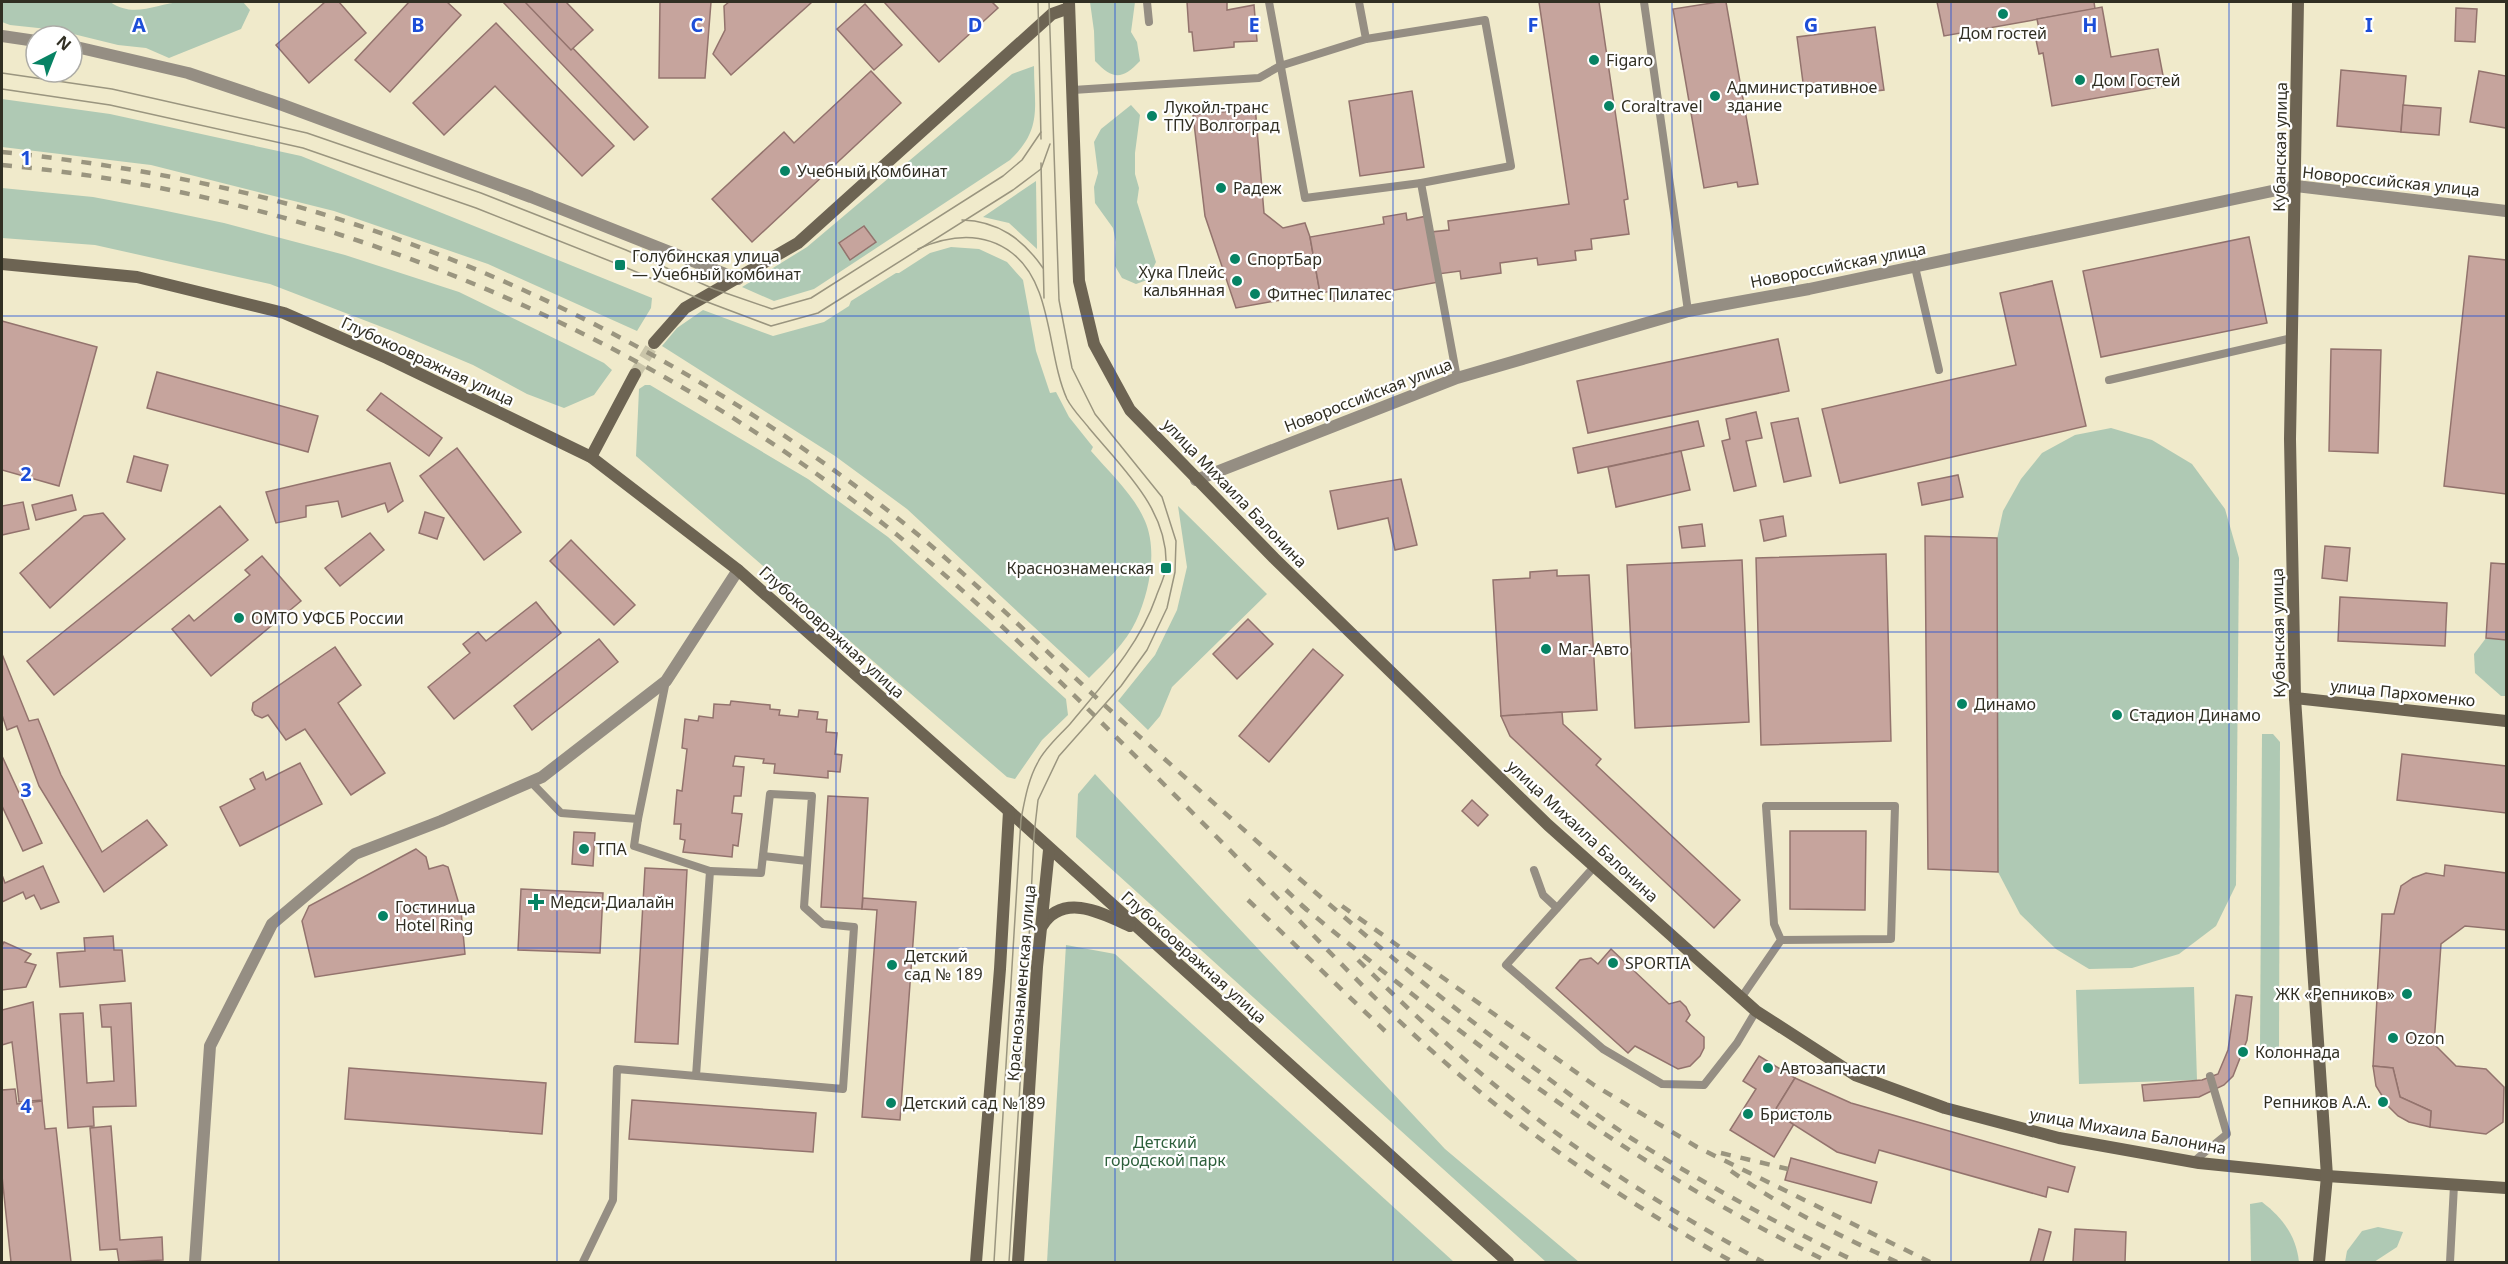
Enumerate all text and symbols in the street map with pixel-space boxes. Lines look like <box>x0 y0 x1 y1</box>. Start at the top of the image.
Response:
marker: Дом гостей <box>1996 7 2010 21</box>
text: A <box>132 11 146 38</box>
text: B <box>411 11 425 38</box>
text: C <box>691 11 704 38</box>
text: D <box>968 11 982 38</box>
text: E <box>1248 11 1260 38</box>
text: F <box>1528 11 1538 38</box>
text: G <box>1804 11 1818 38</box>
text: H <box>2082 11 2098 38</box>
text: I <box>2365 11 2373 38</box>
place label: Дом гостей <box>1959 22 2047 44</box>
north arrow <box>24 24 84 84</box>
text: N <box>52 30 76 55</box>
place label: Figaro <box>1606 49 1653 71</box>
marker: Figaro <box>1587 53 1601 67</box>
place label: Дом Гостей <box>2092 69 2181 91</box>
marker: Дом Гостей <box>2073 73 2087 87</box>
place label: Административное здание <box>1727 76 1877 116</box>
street label: Кубанская улица <box>2268 82 2292 212</box>
marker: Административное здание <box>1708 89 1722 103</box>
place label: Coraltravel <box>1621 95 1703 117</box>
place label: Лукойл-транс ТПУ Волгоград <box>1164 96 1280 136</box>
marker: Coraltravel <box>1602 99 1616 113</box>
marker: Лукойл-транс ТПУ Волгоград <box>1145 109 1159 123</box>
text: 1 <box>20 144 32 171</box>
place label: Учебный Комбинат <box>797 160 948 182</box>
street label: Новороссийская улица <box>2301 161 2481 201</box>
marker: Учебный Комбинат <box>778 164 792 178</box>
place label: Радеж <box>1233 177 1282 199</box>
marker: Радеж <box>1214 181 1228 195</box>
street label: Новороссийская улица <box>1748 237 1928 293</box>
place label: Голубинская улица — Учебный комбинат <box>632 245 802 285</box>
place label: СпортБар <box>1247 248 1322 270</box>
marker: СпортБар <box>1228 252 1242 266</box>
marker: Голубинская улица — Учебный комбинат <box>613 258 627 272</box>
place label: Хука Плейс кальянная <box>1139 261 1225 301</box>
marker: Хука Плейс кальянная <box>1230 274 1244 288</box>
place label: Фитнес Пилатес <box>1267 283 1392 305</box>
marker: Фитнес Пилатес <box>1248 287 1262 301</box>
street label: Глубокоовражная улица <box>338 311 518 411</box>
street label: Новороссийская улица <box>1281 353 1455 437</box>
street label: улица Михаила Балонина <box>1158 414 1312 572</box>
text: 2 <box>20 460 32 487</box>
place label: Краснознаменская <box>1007 557 1154 579</box>
street label: Глубокоовражная улица <box>755 561 909 703</box>
marker: Краснознаменская <box>1159 561 1173 575</box>
street label: Кубанская улица <box>2266 568 2290 698</box>
place label: ОМТО УФСБ России <box>251 607 404 629</box>
marker: ОМТО УФСБ России <box>232 611 246 625</box>
place label: Маг-Авто <box>1558 638 1629 660</box>
marker: Маг-Авто <box>1539 642 1553 656</box>
street label: улица Пархоменко <box>2329 674 2477 712</box>
place label: Динамо <box>1974 693 2036 715</box>
marker: Динамо <box>1955 697 1969 711</box>
place label: Стадион Динамо <box>2129 704 2261 726</box>
marker: Стадион Динамо <box>2110 708 2124 722</box>
street label: улица Михаила Балонина <box>1503 755 1663 907</box>
text: 3 <box>20 776 32 803</box>
place label: ТПА <box>596 838 628 860</box>
marker: ТПА <box>577 842 591 856</box>
street label: Краснознаменская улица <box>1001 884 1041 1082</box>
street label: Глубокоовражная улица <box>1117 886 1271 1028</box>
place label: Медси-Диалайн <box>550 891 674 913</box>
marker: Медси-Диалайн <box>527 893 545 911</box>
place label: Гостиница Hotel Ring <box>395 896 476 936</box>
marker: Гостиница Hotel Ring <box>376 909 390 923</box>
place label: Детский сад № 189 <box>904 945 983 985</box>
place label: SPORTIA <box>1625 952 1691 974</box>
marker: SPORTIA <box>1606 956 1620 970</box>
marker: Детский сад № 189 <box>885 958 899 972</box>
place label: ЖК «Репников» <box>2276 983 2395 1005</box>
marker: ЖК «Репников» <box>2400 987 2414 1001</box>
place label: Ozon <box>2405 1027 2445 1049</box>
marker: Ozon <box>2386 1031 2400 1045</box>
place label: Колоннада <box>2255 1041 2340 1063</box>
marker: Колоннада <box>2236 1045 2250 1059</box>
place label: Автозапчасти <box>1780 1057 1886 1079</box>
marker: Автозапчасти <box>1761 1061 1775 1075</box>
place label: Репников А.А. <box>2263 1091 2371 1113</box>
text: 4 <box>20 1092 32 1119</box>
place label: Детский сад №189 <box>903 1092 1045 1114</box>
marker: Репников А.А. <box>2376 1095 2390 1109</box>
marker: Детский сад №189 <box>884 1096 898 1110</box>
place label: Бристоль <box>1760 1103 1832 1125</box>
street label: улица Михаила Балонина <box>2028 1103 2228 1159</box>
marker: Бристоль <box>1741 1107 1755 1121</box>
park label: Детский городской парк <box>1104 1131 1226 1171</box>

